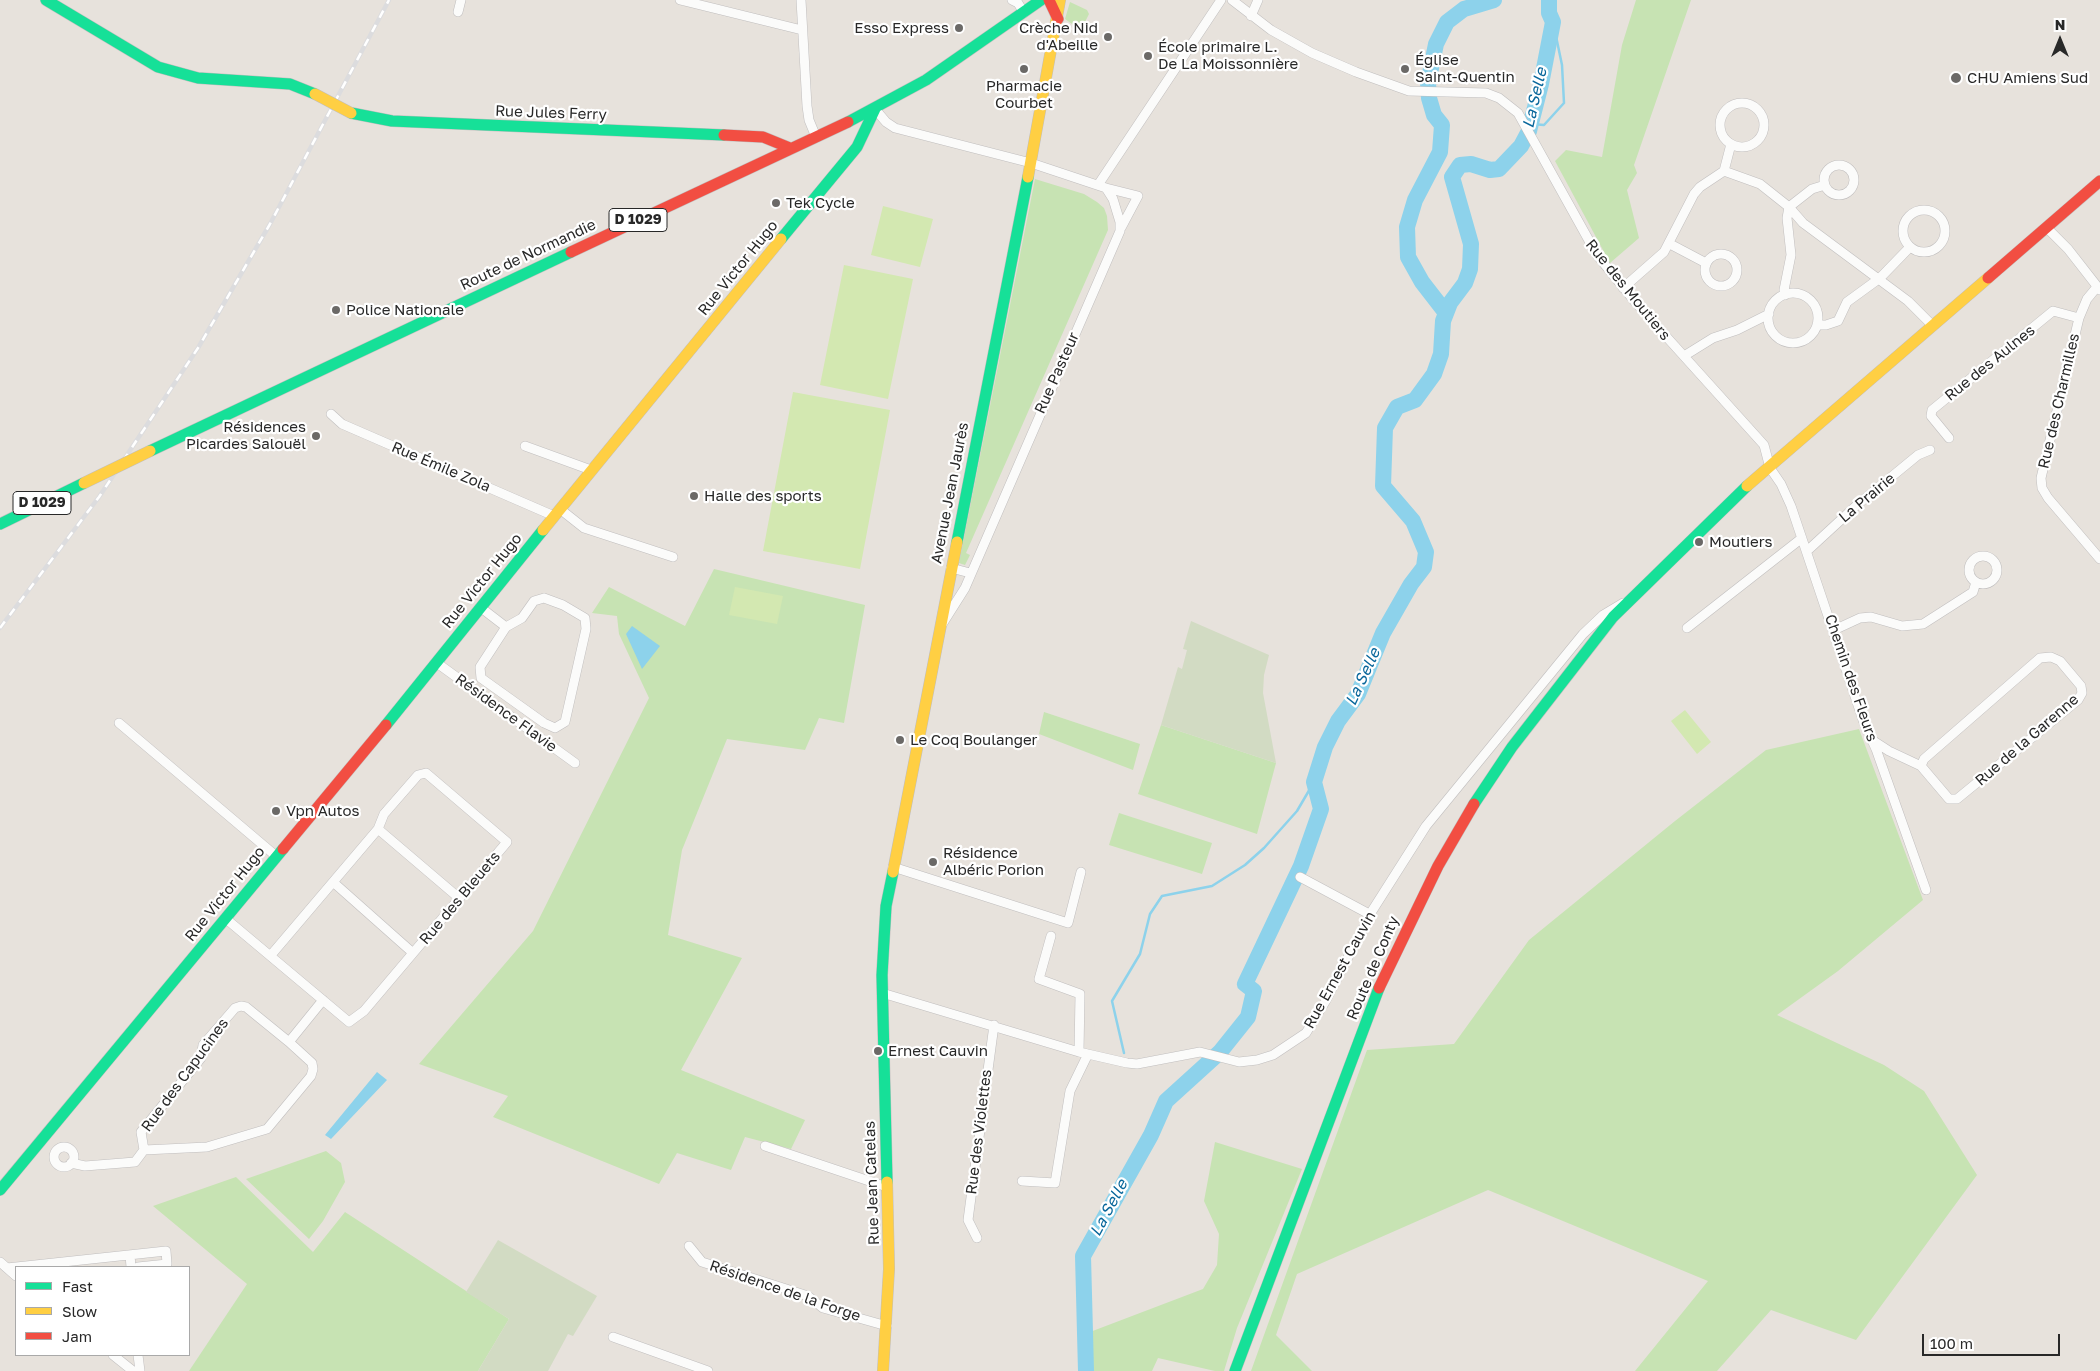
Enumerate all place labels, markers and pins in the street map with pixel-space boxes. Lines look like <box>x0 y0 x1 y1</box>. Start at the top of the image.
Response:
place label: Esso Express <box>854 19 949 37</box>
place label: Crèche Nid d'Abeille <box>1019 19 1098 54</box>
marker: Esso Express <box>953 22 965 34</box>
marker: Crèche Nid d'Abeille <box>1102 31 1114 43</box>
place label: École primaire L. De La Moissonnière <box>1158 38 1298 73</box>
marker: École primaire L. De La Moissonnière <box>1142 50 1154 62</box>
place label: Église Saint-Quentin <box>1415 51 1515 86</box>
marker: Pharmacie Courbet <box>1018 63 1030 75</box>
marker: Église Saint-Quentin <box>1399 63 1411 75</box>
place label: CHU Amiens Sud <box>1967 69 2088 87</box>
marker: CHU Amiens Sud <box>1949 71 1963 85</box>
place label: Pharmacie Courbet <box>986 77 1062 112</box>
place label: Tek Cycle <box>786 194 855 212</box>
marker: Tek Cycle <box>770 197 782 209</box>
place label: Police Nationale <box>346 301 464 319</box>
marker: Police Nationale <box>330 304 342 316</box>
place label: Résidences Picardes Salouël <box>186 418 306 453</box>
marker: Résidences Picardes Salouël <box>310 430 322 442</box>
place label: Halle des sports <box>704 487 822 505</box>
marker: Halle des sports <box>688 490 700 502</box>
place label: Moutiers <box>1709 533 1772 551</box>
marker: Moutiers <box>1693 536 1705 548</box>
place label: Le Coq Boulanger <box>910 731 1037 749</box>
marker: Le Coq Boulanger <box>894 734 906 746</box>
place label: Vpn Autos <box>286 802 359 820</box>
marker: Vpn Autos <box>270 805 282 817</box>
place label: Résidence Albéric Porion <box>943 844 1044 879</box>
marker: Résidence Albéric Porion <box>927 856 939 868</box>
place label: Ernest Cauvin <box>888 1042 988 1060</box>
marker: Ernest Cauvin <box>872 1045 884 1057</box>

